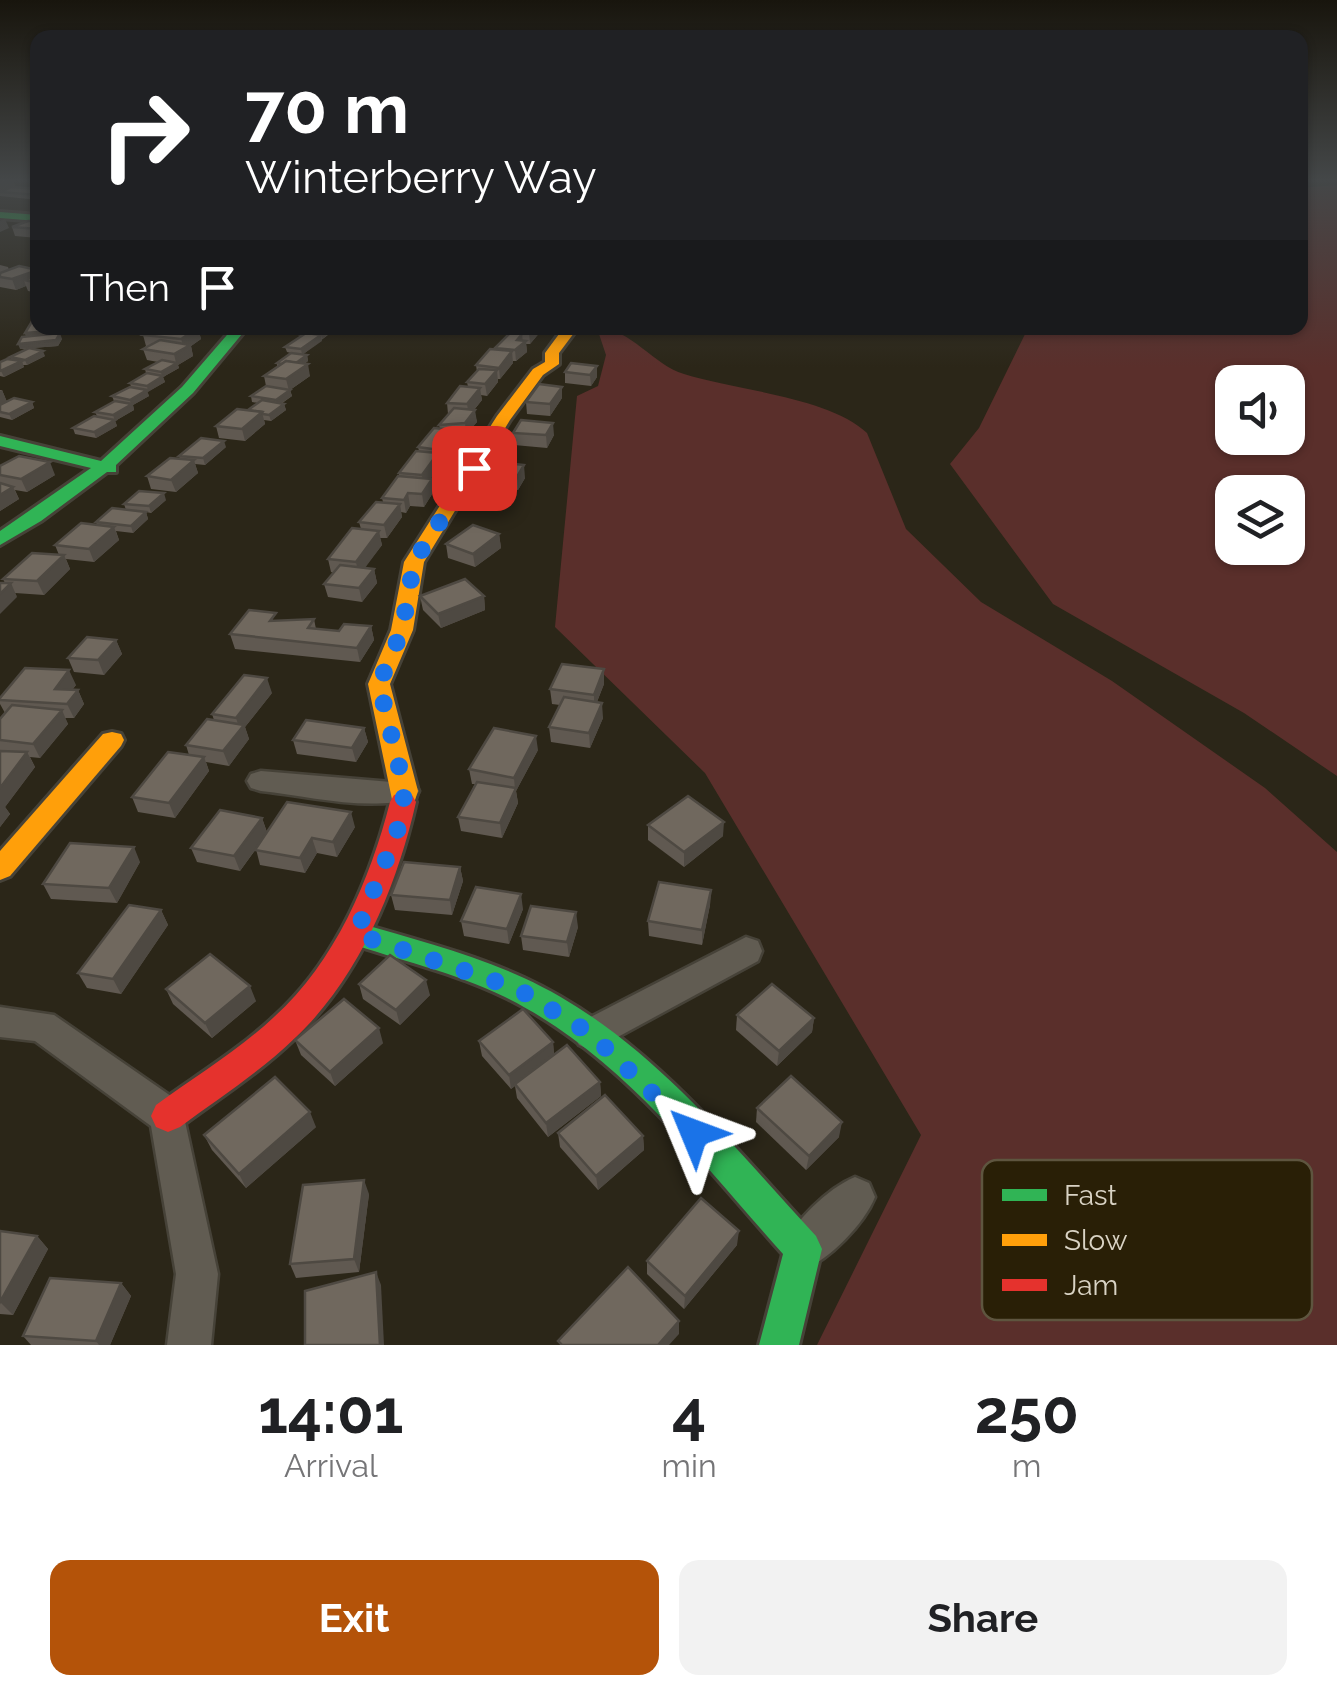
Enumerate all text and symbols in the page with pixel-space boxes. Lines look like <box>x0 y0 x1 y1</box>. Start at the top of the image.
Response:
text: 70 m <box>245 67 409 149</box>
icon: right <box>80 70 210 200</box>
text: Winterberry Way <box>245 151 597 204</box>
icon: arrive <box>190 260 245 315</box>
text: Then <box>80 265 170 310</box>
map controls <box>1215 365 1305 565</box>
button: sound <box>1215 365 1305 455</box>
pin <box>432 426 517 511</box>
icon: arrive <box>447 441 502 496</box>
button: layers <box>1215 475 1305 565</box>
position arrow <box>642 1081 746 1185</box>
legend <box>982 1160 1312 1320</box>
text: Fast <box>1064 1179 1117 1212</box>
text: Slow <box>1064 1224 1128 1257</box>
text: Jam <box>1064 1269 1118 1302</box>
text: 14:01 <box>258 1377 403 1447</box>
text: 4 <box>672 1377 706 1447</box>
text: 250 <box>975 1377 1079 1447</box>
text: Arrival <box>284 1447 378 1484</box>
text: min <box>662 1447 717 1484</box>
text: m <box>1012 1447 1042 1484</box>
button: Exit <box>50 1560 659 1675</box>
button: Share <box>679 1560 1287 1675</box>

